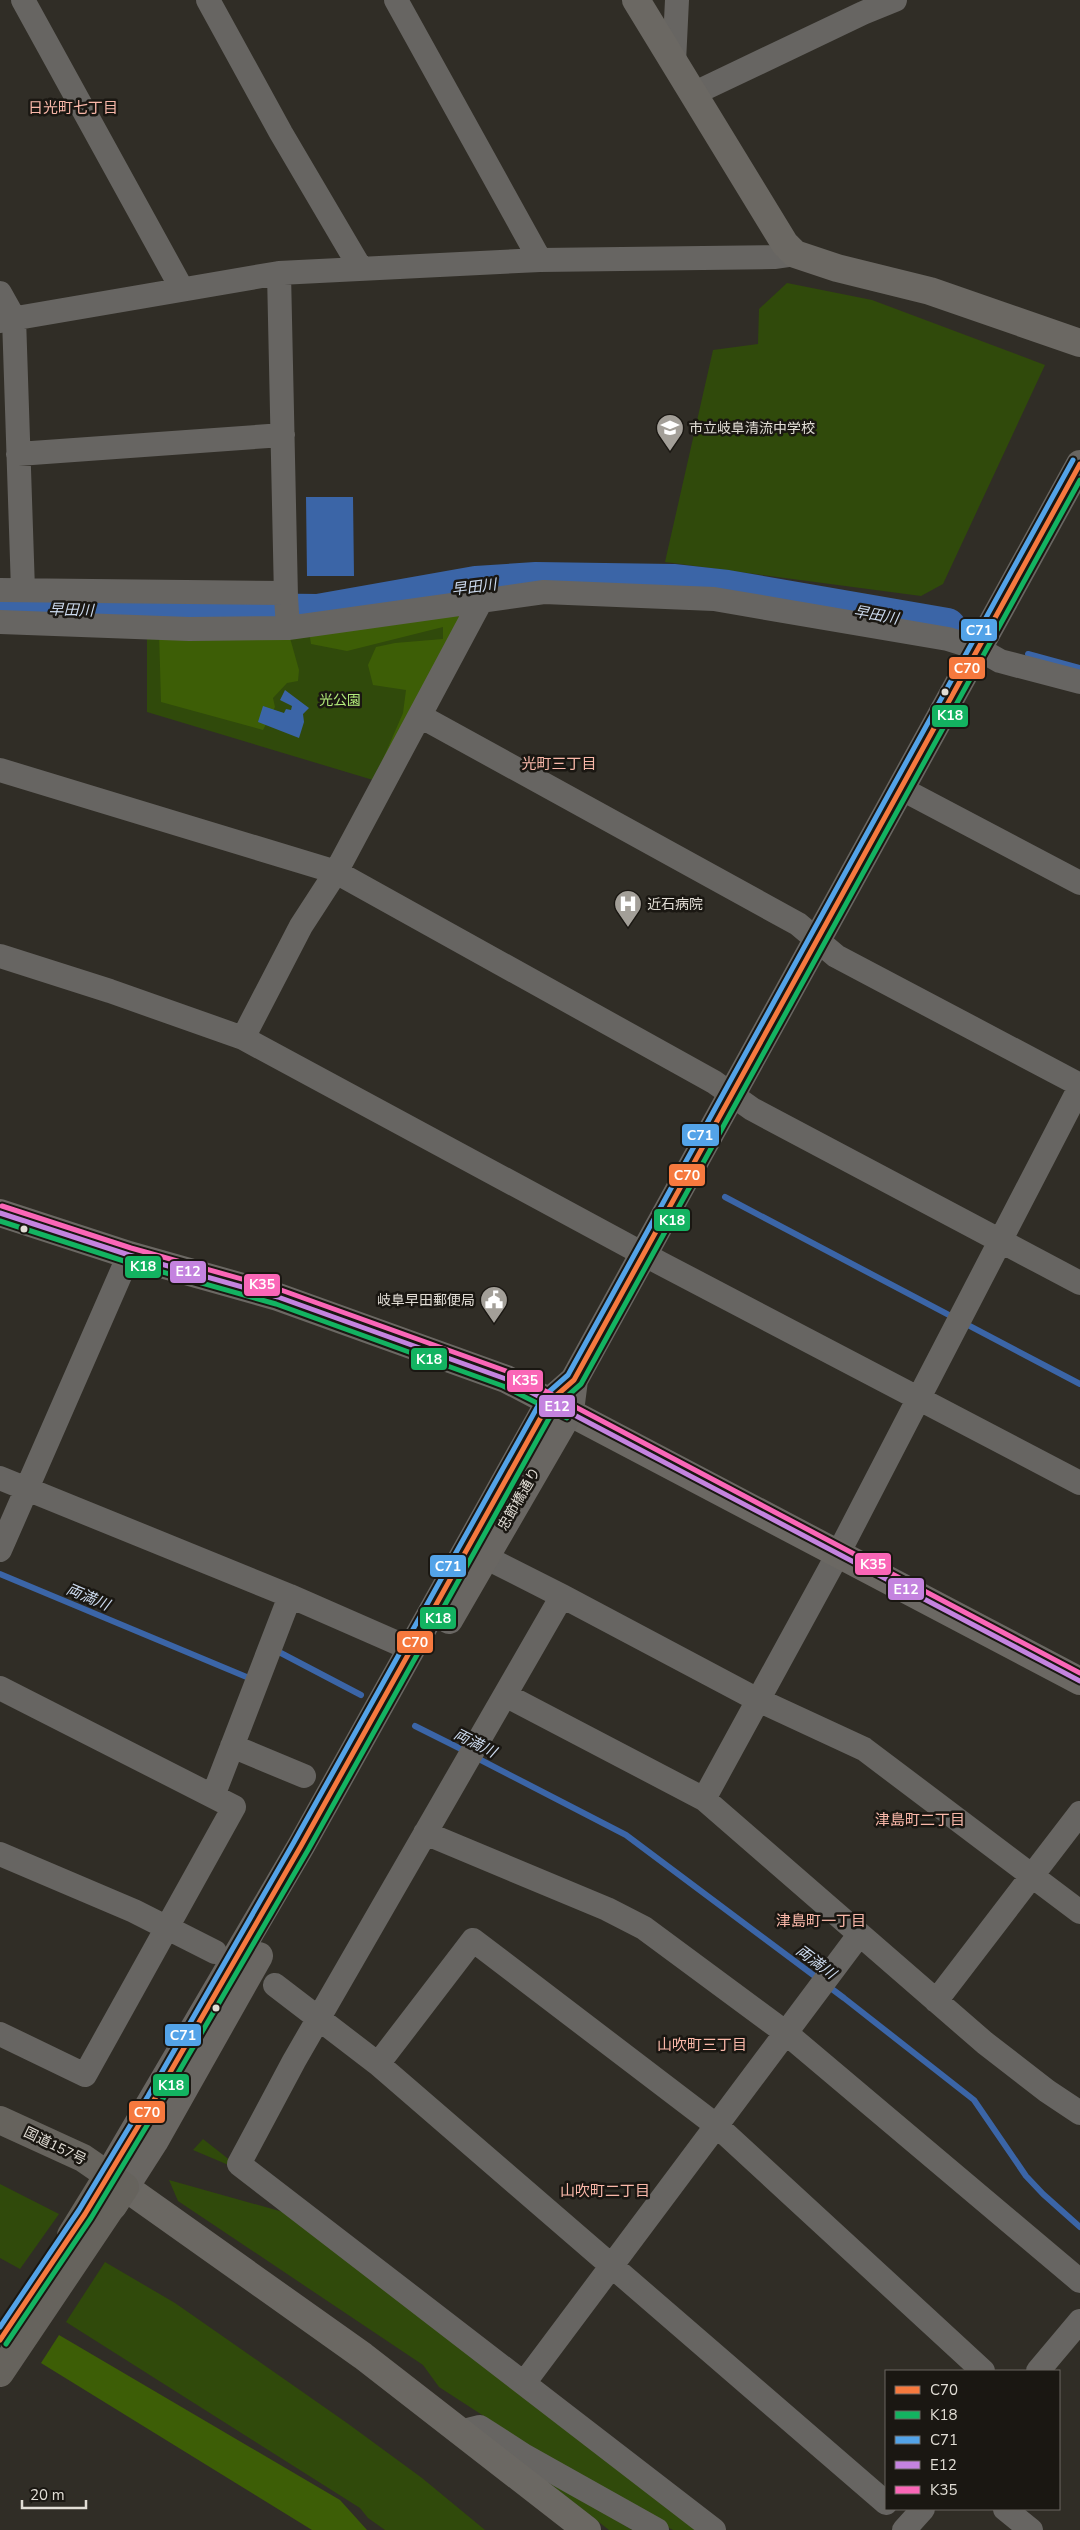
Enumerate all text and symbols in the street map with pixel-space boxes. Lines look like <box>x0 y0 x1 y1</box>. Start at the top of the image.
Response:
district label: 日光町七丁目 <box>28 98 118 118</box>
school or university icon: 市立岐阜清流中学校 <box>655 413 685 452</box>
place label: 市立岐阜清流中学校 <box>689 419 815 438</box>
water label: 早田川 <box>450 574 500 600</box>
water label: 早田川 <box>48 600 96 620</box>
water label: 早田川 <box>852 601 902 629</box>
line badge: C71 <box>960 618 998 642</box>
text: C71 <box>966 621 992 640</box>
line badge: C70 <box>948 656 986 680</box>
text: C70 <box>954 659 980 678</box>
unlabelled marker <box>940 687 950 697</box>
park label: 光公園 <box>319 691 361 710</box>
line badge: K18 <box>931 704 969 728</box>
text: K18 <box>937 706 963 725</box>
district label: 光町三丁目 <box>521 754 597 774</box>
hospital icon: 近石病院 <box>613 889 643 928</box>
place label: 近石病院 <box>647 895 703 914</box>
line badge: C71 <box>681 1123 720 1147</box>
text: C71 <box>687 1126 713 1145</box>
line badge: C70 <box>668 1163 706 1187</box>
text: C70 <box>674 1166 700 1185</box>
line badge: K18 <box>653 1208 691 1232</box>
text: K18 <box>659 1211 685 1230</box>
unlabelled marker <box>19 1224 29 1234</box>
line badge: K18 <box>124 1255 162 1279</box>
text: K18 <box>130 1257 156 1276</box>
line badge: E12 <box>169 1260 207 1284</box>
text: E12 <box>175 1262 201 1281</box>
line badge: K35 <box>243 1273 281 1297</box>
text: K35 <box>249 1275 275 1294</box>
public building icon: 岐阜早田郵便局 <box>479 1285 509 1324</box>
place label: 岐阜早田郵便局 <box>377 1291 475 1310</box>
line badge: K18 <box>410 1347 448 1371</box>
text: K18 <box>416 1350 442 1369</box>
line badge: K35 <box>506 1369 544 1393</box>
text: K35 <box>512 1371 538 1390</box>
line badge: E12 <box>538 1394 576 1418</box>
text: E12 <box>544 1397 570 1416</box>
street label: 忠節橋通り <box>493 1464 545 1534</box>
line badge: K35 <box>854 1552 892 1576</box>
line badge: C71 <box>429 1554 467 1578</box>
text: K35 <box>860 1555 886 1574</box>
text: C71 <box>435 1557 461 1576</box>
line badge: E12 <box>887 1577 925 1601</box>
water label: 両満川 <box>63 1579 114 1616</box>
text: E12 <box>893 1580 919 1599</box>
line badge: K18 <box>419 1606 457 1630</box>
text: K18 <box>425 1609 451 1628</box>
line badge: C70 <box>396 1630 434 1654</box>
text: C70 <box>402 1633 428 1652</box>
water label: 両満川 <box>450 1724 501 1763</box>
district label: 津島町二丁目 <box>875 1810 965 1830</box>
district label: 津島町一丁目 <box>776 1911 866 1931</box>
water label: 両満川 <box>792 1940 842 1985</box>
unlabelled marker <box>211 2003 221 2013</box>
line badge: C71 <box>164 2023 202 2047</box>
text: C71 <box>170 2026 196 2045</box>
district label: 山吹町三丁目 <box>657 2035 747 2055</box>
line badge: K18 <box>152 2073 190 2097</box>
text: K18 <box>158 2076 184 2095</box>
line badge: C70 <box>128 2100 166 2124</box>
text: C70 <box>134 2103 160 2122</box>
street label: 国道157号 <box>21 2123 89 2169</box>
district label: 山吹町二丁目 <box>560 2181 650 2201</box>
legend <box>885 2370 1060 2510</box>
text: C70 <box>930 2380 958 2400</box>
text: K18 <box>930 2405 957 2425</box>
text: C71 <box>930 2430 958 2450</box>
text: E12 <box>930 2455 957 2475</box>
scale bar <box>22 2478 86 2510</box>
text: K35 <box>930 2480 957 2500</box>
text: 20 m <box>30 2485 65 2505</box>

